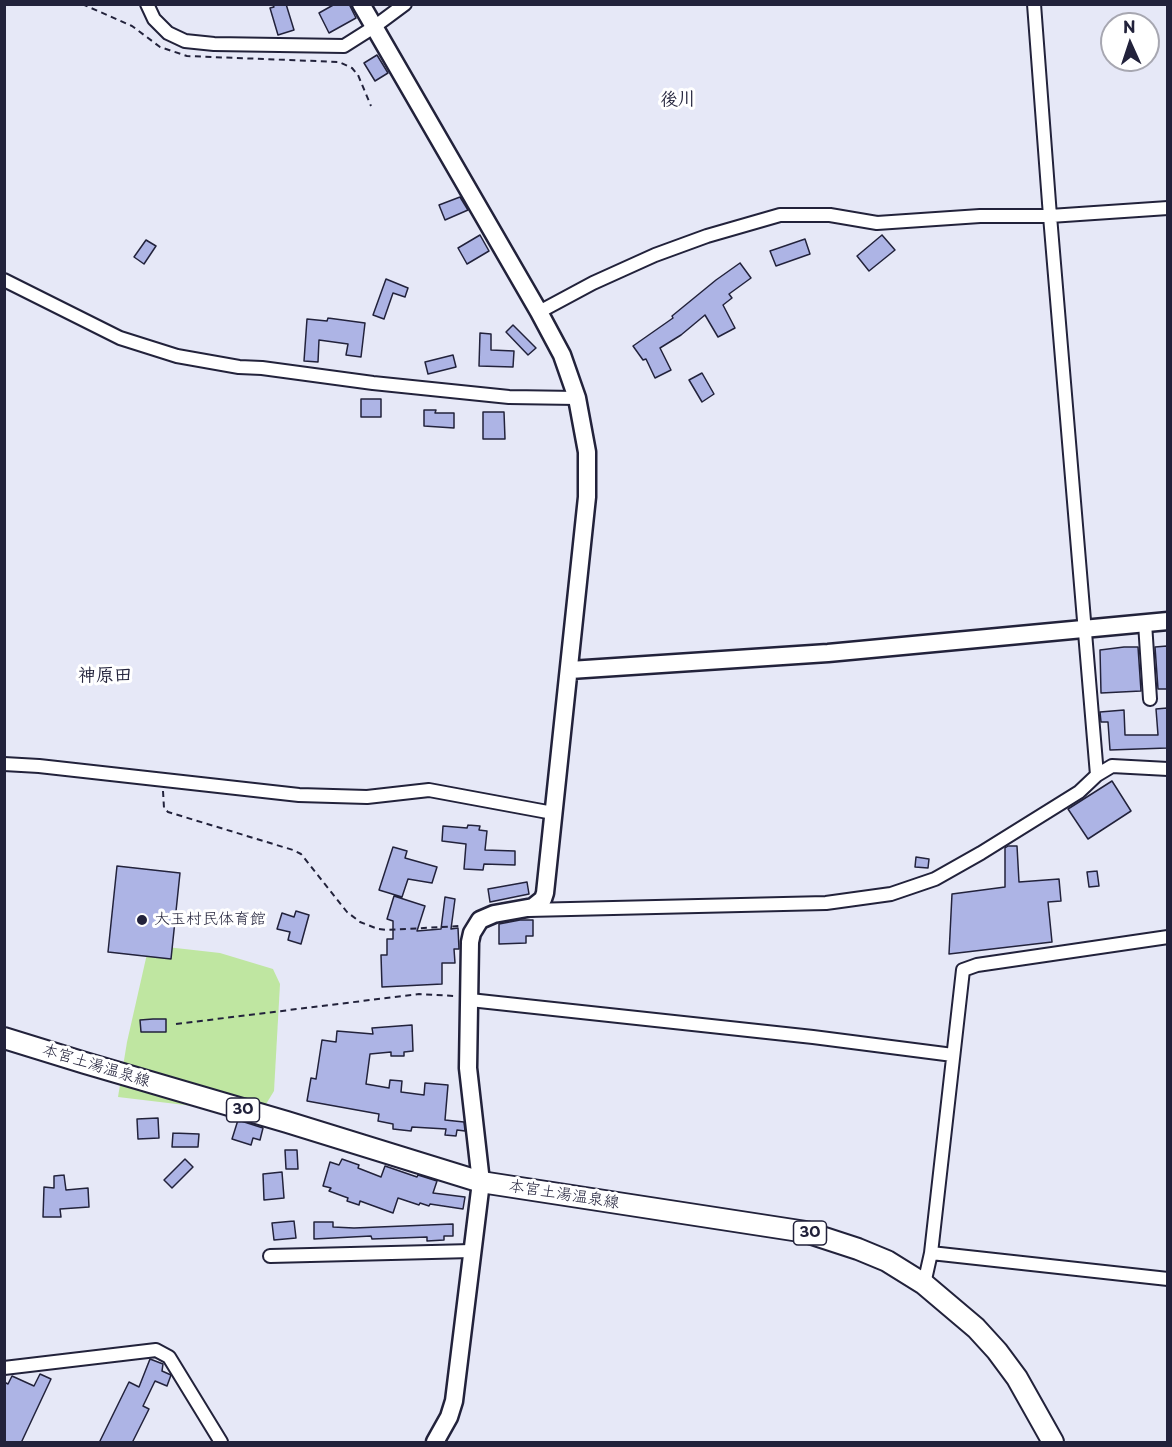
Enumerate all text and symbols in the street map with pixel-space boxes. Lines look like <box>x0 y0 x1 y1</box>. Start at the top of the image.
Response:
north arrow <box>1100 12 1160 72</box>
text: N <box>1122 14 1136 38</box>
district label: 後川 <box>660 89 696 111</box>
district label: 神原田 <box>78 665 132 687</box>
place label: 大玉村民体育館 <box>154 910 266 930</box>
marker: 大玉村民体育館 <box>135 913 149 927</box>
street label: 本宮土湯温泉線 <box>40 1040 152 1092</box>
road number: 30 <box>226 1098 260 1122</box>
street label: 本宮土湯温泉線 <box>507 1177 621 1213</box>
road number: 30 <box>794 1221 826 1245</box>

